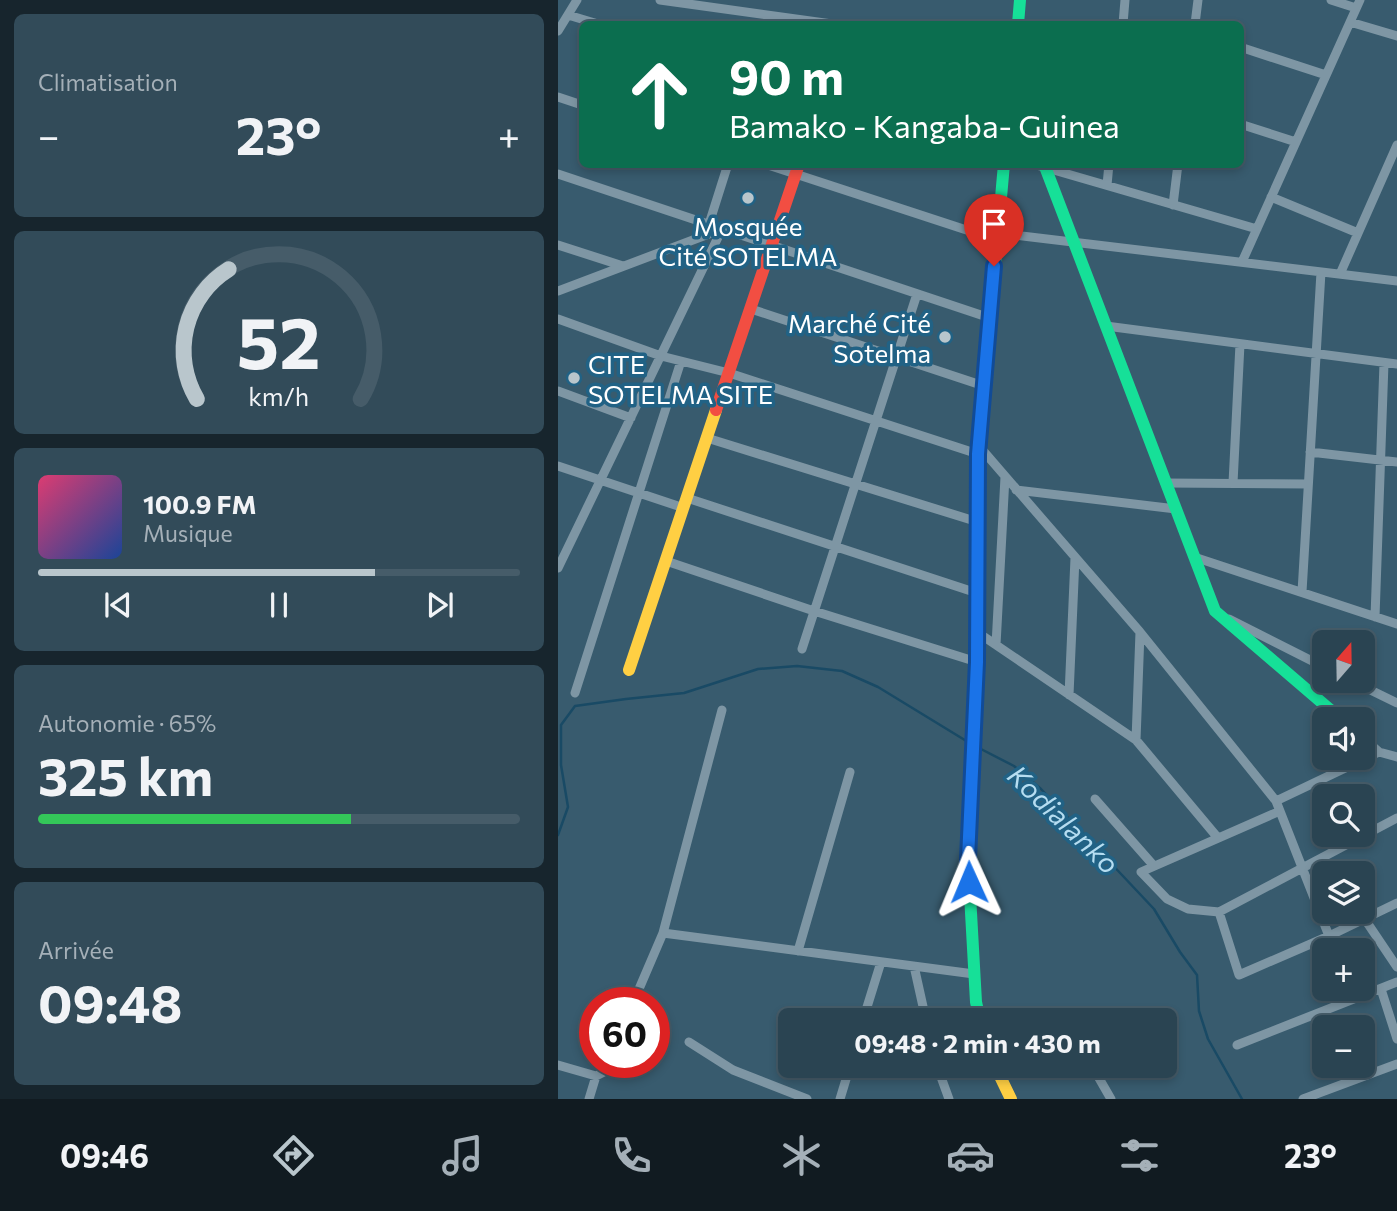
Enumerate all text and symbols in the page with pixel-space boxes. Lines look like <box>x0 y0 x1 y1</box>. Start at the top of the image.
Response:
text: 90 m <box>729 45 844 105</box>
icon: ahead <box>614 49 705 140</box>
text: Climatisation <box>38 68 178 96</box>
text: 23° <box>236 102 322 166</box>
text: Bamako - Kangaba- Guinea <box>729 105 1120 145</box>
text: − <box>38 111 60 158</box>
text: + <box>498 111 520 158</box>
marker: Mosquée Cité SOTELMA <box>740 190 756 206</box>
pin <box>964 194 1024 266</box>
icon: arrive <box>975 205 1013 243</box>
place label: Mosquée Cité SOTELMA <box>658 210 838 271</box>
text: 52 <box>237 295 321 384</box>
place label: Marché Cité Sotelma <box>788 307 931 368</box>
marker: Marché Cité Sotelma <box>937 329 953 345</box>
place label: CITE SOTELMA SITE <box>588 348 773 409</box>
marker: CITE SOTELMA SITE <box>566 370 582 386</box>
text: km/h <box>249 380 309 410</box>
text: 100.9 FM <box>143 488 257 519</box>
text: Musique <box>143 519 233 547</box>
icon: previous <box>99 586 137 624</box>
icon: pause <box>260 586 298 624</box>
icon: next <box>421 586 459 624</box>
north arrow <box>1312 630 1375 693</box>
map controls <box>1312 630 1375 1078</box>
button: sound <box>1312 707 1375 770</box>
text: Autonomie · 65% <box>38 709 216 737</box>
text: 325 km <box>38 743 213 807</box>
water label: Kodialanko <box>1001 758 1127 880</box>
button: search <box>1312 784 1375 847</box>
position arrow <box>932 845 1006 919</box>
button: layers <box>1312 861 1375 924</box>
text: Arrivée <box>38 936 114 964</box>
button: + <box>1312 938 1375 1001</box>
text: 09:48 <box>38 970 182 1034</box>
speed limit sign: 60 <box>579 987 670 1078</box>
button: − <box>1312 1015 1375 1078</box>
text: 09:48 · 2 min · 430 m <box>854 1027 1101 1058</box>
icon: directions <box>269 1131 318 1180</box>
icon: music <box>438 1131 487 1180</box>
icon: phone <box>607 1131 656 1180</box>
icon: climate <box>777 1131 826 1180</box>
icon: car <box>946 1131 995 1180</box>
icon: filters <box>1115 1131 1164 1180</box>
text: 09:46 <box>60 1135 149 1175</box>
text: 23° <box>1284 1135 1337 1175</box>

